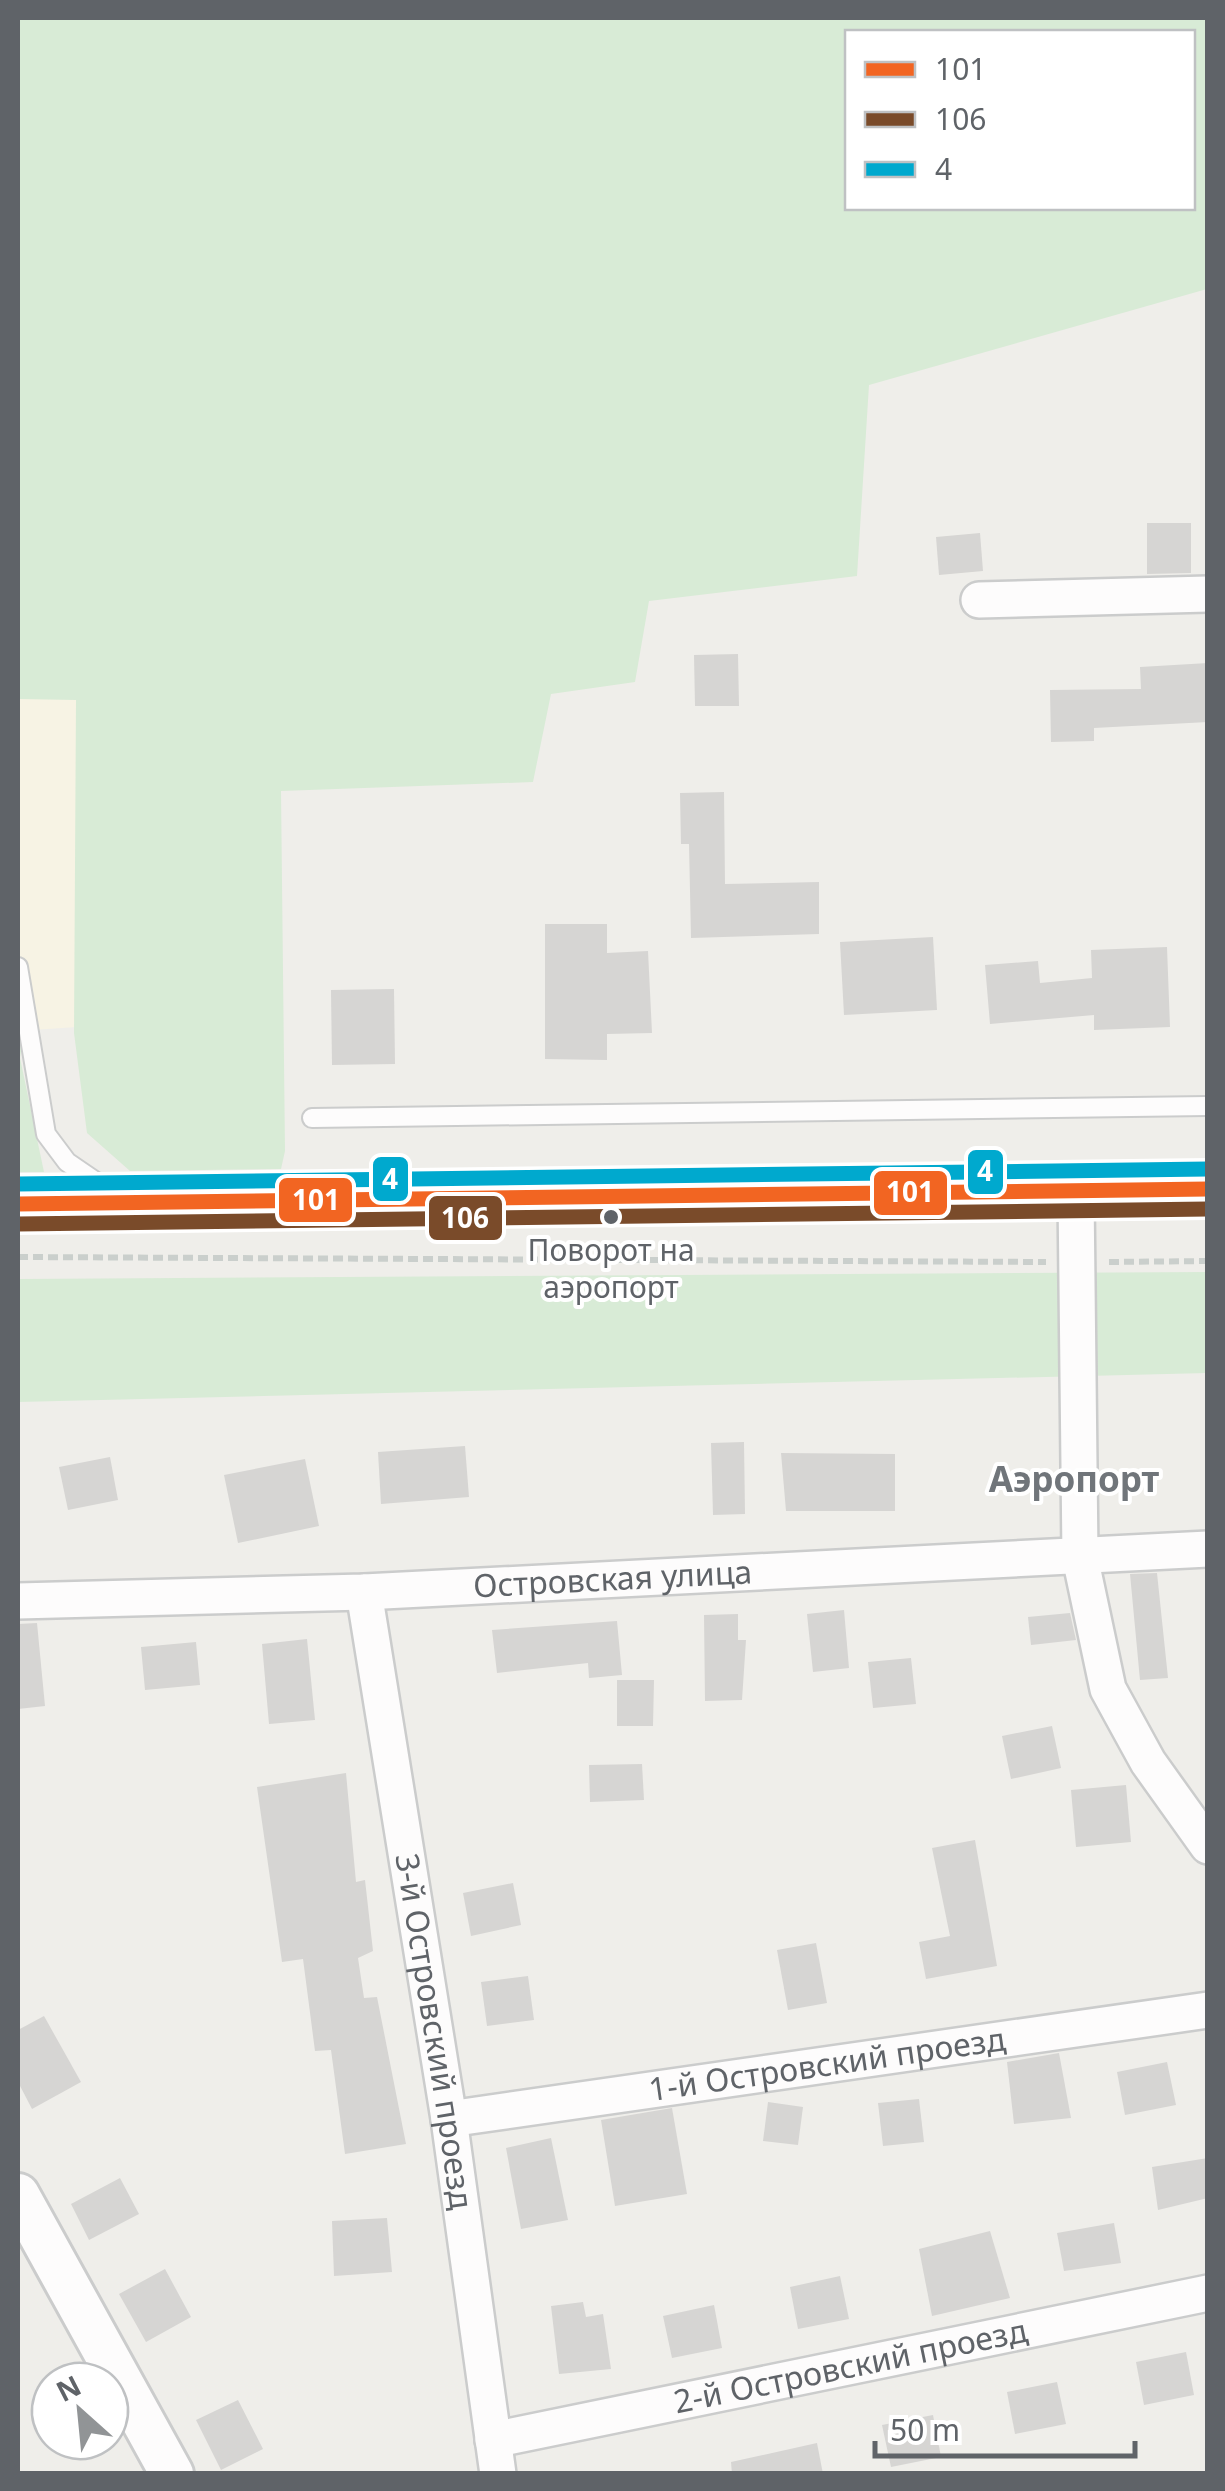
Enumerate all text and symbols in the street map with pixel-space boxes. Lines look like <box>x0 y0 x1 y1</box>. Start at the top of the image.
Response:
legend <box>845 30 1195 210</box>
text: 101 <box>935 48 986 89</box>
text: 106 <box>935 98 986 139</box>
text: 4 <box>935 148 952 189</box>
line badge: 4 <box>966 1148 1005 1196</box>
text: 4 <box>977 1151 993 1189</box>
line badge: 4 <box>371 1155 410 1203</box>
text: 4 <box>382 1159 398 1197</box>
line badge: 101 <box>872 1169 949 1217</box>
text: 101 <box>886 1172 934 1210</box>
line badge: 101 <box>277 1176 354 1224</box>
text: 101 <box>292 1180 340 1218</box>
line badge: 106 <box>427 1194 504 1242</box>
text: 106 <box>441 1198 489 1236</box>
marker: Поворот на аэропорт <box>601 1207 621 1227</box>
place label: Поворот на аэропорт <box>527 1229 695 1307</box>
district label: Аэропорт <box>989 1455 1160 1502</box>
street label: Островская улица <box>472 1549 753 1606</box>
street label: 3-й Островский проезд <box>386 1850 484 2213</box>
street label: 1-й Островский проезд <box>646 2016 1009 2110</box>
street label: 2-й Островский проезд <box>670 2308 1031 2422</box>
north arrow <box>30 2361 130 2461</box>
text: N <box>49 2366 87 2410</box>
scale bar <box>875 2396 1135 2458</box>
text: 50 m <box>890 2409 960 2450</box>

